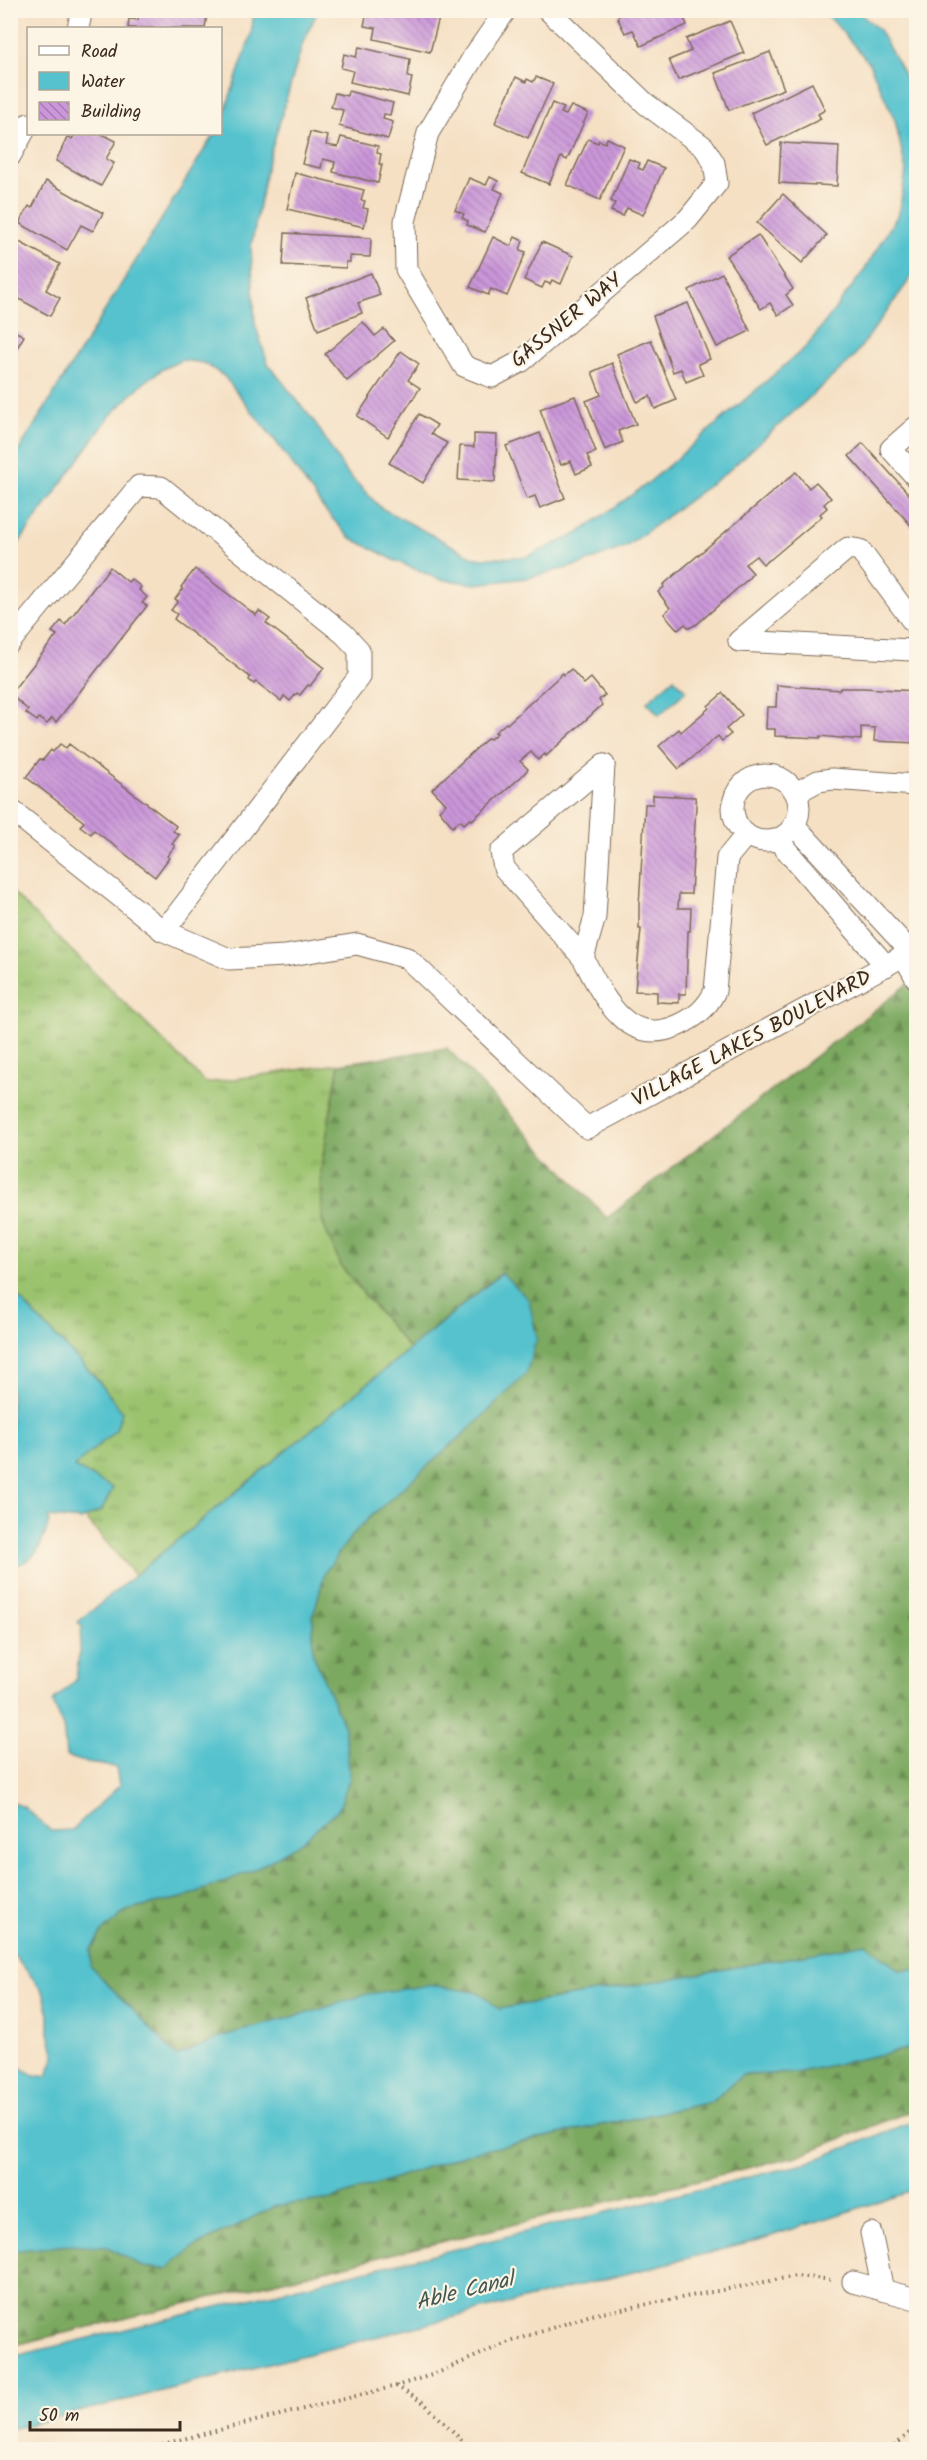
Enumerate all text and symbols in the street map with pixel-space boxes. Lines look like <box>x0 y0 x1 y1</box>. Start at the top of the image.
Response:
legend <box>27 27 222 135</box>
text: Road <box>81 38 118 67</box>
text: Water <box>81 68 126 97</box>
text: Building <box>81 98 141 127</box>
street label: GASSNER WAY <box>504 265 631 377</box>
street label: VILLAGE LAKES BOULEVARD <box>626 962 878 1116</box>
water label: Able Canal <box>412 2262 522 2321</box>
scale bar <box>30 2394 180 2432</box>
text: 50 m <box>39 2402 79 2431</box>

